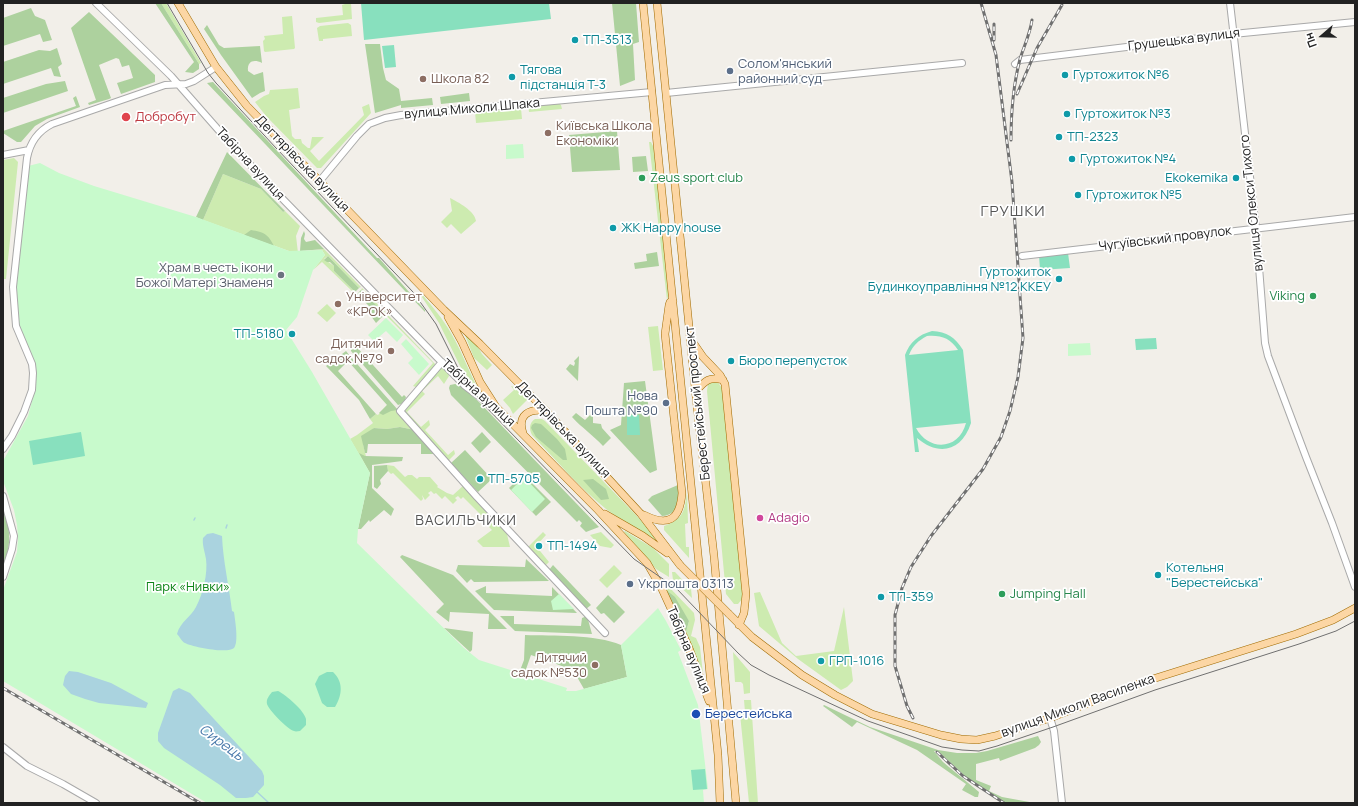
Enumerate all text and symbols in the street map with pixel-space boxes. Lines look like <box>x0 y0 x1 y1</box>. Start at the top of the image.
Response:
north arrow <box>1302 16 1342 56</box>
street label: Грушецька вулиця <box>1127 25 1241 55</box>
text: Пн <box>1301 31 1320 50</box>
place label: ТП-3513 <box>583 32 632 48</box>
marker: ТП-3513 <box>570 35 580 45</box>
place label: Солом'янський районний суд <box>738 56 832 87</box>
place label: Тягова підстанція Т-3 <box>520 62 606 93</box>
marker: Солом'янський районний суд <box>725 66 735 76</box>
place label: Гуртожиток №6 <box>1073 67 1170 83</box>
marker: Гуртожиток №6 <box>1060 70 1070 80</box>
place label: Школа 82 <box>431 71 489 87</box>
marker: Тягова підстанція Т-3 <box>507 72 517 82</box>
marker: Школа 82 <box>418 74 428 84</box>
street label: вулиця Миколи Шпака <box>404 95 540 123</box>
place label: Гуртожиток №3 <box>1075 106 1171 122</box>
place label: Добробут <box>135 109 196 125</box>
marker: Гуртожиток №3 <box>1062 109 1072 119</box>
marker: Добробут <box>120 111 132 123</box>
street label: Дегтярівська вулиця <box>252 112 352 216</box>
place label: Київська Школа Економіки <box>556 118 652 149</box>
street label: Табірна вулиця <box>212 124 288 204</box>
marker: Київська Школа Економіки <box>543 128 553 138</box>
place label: ТП-2323 <box>1067 129 1118 145</box>
marker: ТП-2323 <box>1054 132 1064 142</box>
street label: вулиця Олекси Тихого <box>1237 134 1267 272</box>
place label: Гуртожиток №4 <box>1080 151 1176 167</box>
marker: Гуртожиток №4 <box>1067 154 1077 164</box>
place label: Zeus sport club <box>650 170 743 186</box>
place label: Ekokemika <box>1165 170 1228 186</box>
marker: Zeus sport club <box>637 173 647 183</box>
marker: Ekokemika <box>1231 173 1241 183</box>
place label: Гуртожиток №5 <box>1086 187 1182 203</box>
marker: Гуртожиток №5 <box>1073 190 1083 200</box>
district label: ГРУШКИ <box>980 203 1046 221</box>
place label: ЖК Happy house <box>621 220 721 236</box>
marker: ЖК Happy house <box>608 223 618 233</box>
street label: Чугуївський провулок <box>1098 223 1232 255</box>
place label: Храм в честь ікони Божої Матері Знаменя <box>136 260 273 291</box>
place label: Гуртожиток Будинкоуправління №12 ККЕУ <box>868 264 1051 295</box>
marker: Храм в честь ікони Божої Матері Знаменя <box>276 270 286 280</box>
marker: Гуртожиток Будинкоуправління №12 ККЕУ <box>1054 274 1064 284</box>
place label: Viking <box>1269 288 1305 304</box>
place label: Університет «КРОК» <box>346 289 422 320</box>
marker: Viking <box>1308 291 1318 301</box>
marker: Університет «КРОК» <box>333 299 343 309</box>
street label: Берестейський проспект <box>682 325 714 481</box>
place label: ТП-5180 <box>234 326 284 342</box>
marker: ТП-5180 <box>287 329 297 339</box>
place label: Дитячий садок №79 <box>315 336 383 367</box>
marker: Дитячий садок №79 <box>386 346 396 356</box>
place label: Бюро перепусток <box>739 353 847 369</box>
street label: Табірна вулиця <box>438 356 518 430</box>
marker: Бюро перепусток <box>726 356 736 366</box>
street label: Дегтярівська вулиця <box>513 378 613 482</box>
place label: Нова Пошта №90 <box>585 388 658 419</box>
marker: Нова Пошта №90 <box>661 398 671 408</box>
place label: ТП-5705 <box>488 471 540 487</box>
marker: ТП-5705 <box>475 474 485 484</box>
place label: Adagio <box>768 510 810 526</box>
district label: ВАСИЛЬЧИКИ <box>415 513 517 529</box>
marker: Adagio <box>755 513 765 523</box>
place label: ТП-1494 <box>547 538 598 554</box>
marker: ТП-1494 <box>534 541 544 551</box>
place label: Котельня "Берестейська" <box>1166 560 1263 591</box>
marker: Котельня "Берестейська" <box>1153 570 1163 580</box>
place label: Укрпошта 03113 <box>638 576 734 592</box>
park label: Парк «Нивки» <box>146 579 230 595</box>
marker: Укрпошта 03113 <box>625 579 635 589</box>
place label: Jumping Hall <box>1010 586 1086 602</box>
place label: ТП-359 <box>889 589 933 605</box>
marker: Jumping Hall <box>997 589 1007 599</box>
marker: ТП-359 <box>876 592 886 602</box>
street label: Табірна вулиця <box>663 604 713 696</box>
place label: Дитячий садок №530 <box>511 650 587 681</box>
place label: ГРП-1016 <box>829 653 884 669</box>
marker: ГРП-1016 <box>816 656 826 666</box>
marker: Дитячий садок №530 <box>590 660 600 670</box>
street label: вулиця Миколи Василенка <box>999 671 1157 741</box>
place label: Берестейська <box>705 706 792 722</box>
marker: Берестейська <box>690 708 702 720</box>
water label: Сирець <box>196 721 246 765</box>

